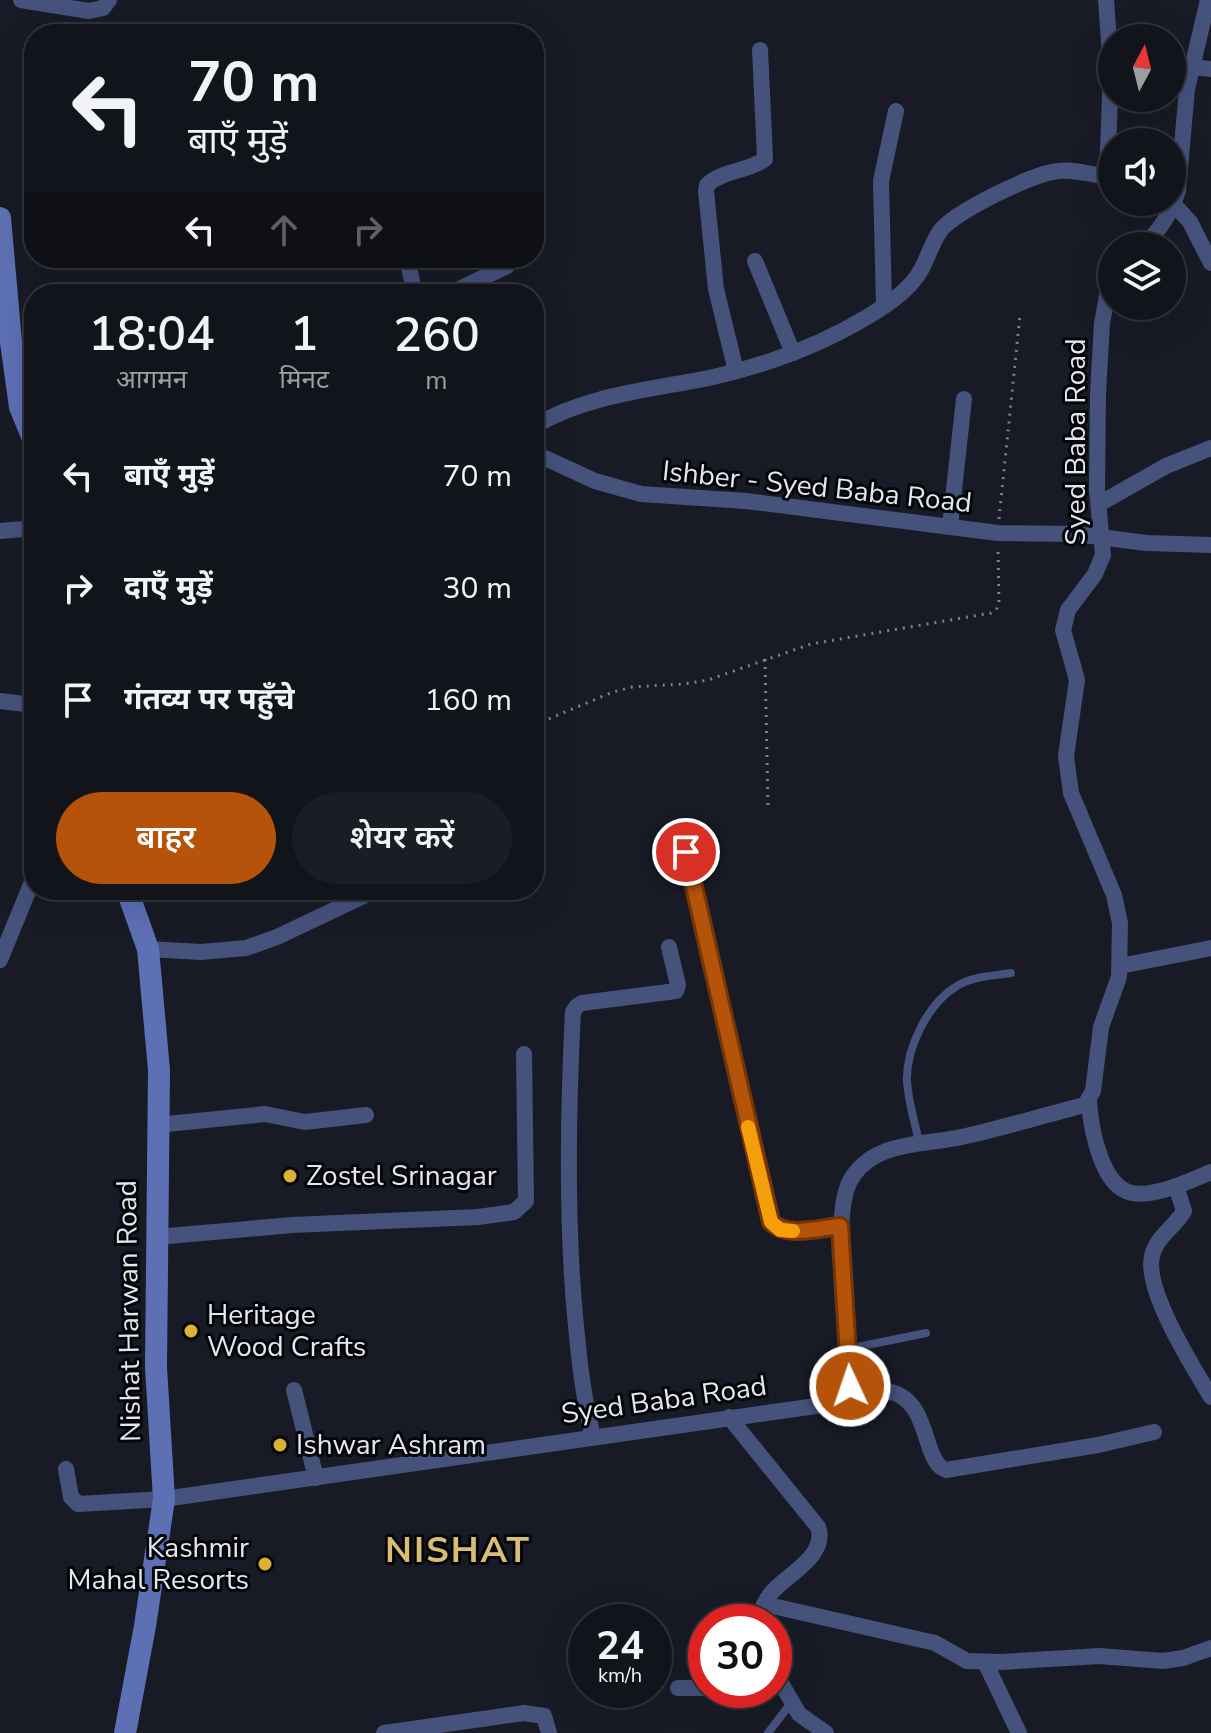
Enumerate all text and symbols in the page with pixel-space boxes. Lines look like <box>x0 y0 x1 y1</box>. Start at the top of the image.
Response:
north arrow <box>1098 24 1186 112</box>
map controls <box>1098 24 1186 320</box>
text: 70 m <box>188 44 319 121</box>
icon: left <box>56 56 160 160</box>
text: बाएँ मुड़ें <box>188 117 288 166</box>
button: sound <box>1098 128 1186 216</box>
icon: left <box>178 208 222 252</box>
icon: ahead <box>262 208 306 252</box>
icon: right <box>346 208 390 252</box>
button: layers <box>1098 232 1186 320</box>
text: 18:04 <box>88 301 215 367</box>
text: 1 <box>290 301 318 367</box>
text: 260 <box>393 302 480 368</box>
street label: Syed Baba Road <box>1057 339 1095 545</box>
text: आगमन <box>116 362 187 397</box>
text: मिनट <box>279 362 329 397</box>
text: m <box>425 363 448 398</box>
street label: Ishber - Syed Baba Road <box>660 452 974 522</box>
icon: left <box>56 454 100 498</box>
text: बाएँ मुड़ें <box>124 455 214 496</box>
text: 70 m <box>443 456 512 497</box>
icon: right <box>56 566 100 610</box>
text: दाएँ मुड़ें <box>124 567 213 608</box>
text: 30 m <box>443 568 512 609</box>
icon: arrive <box>56 678 100 722</box>
text: गंतव्य पर पहुँचे <box>124 679 294 720</box>
text: 160 m <box>425 680 512 721</box>
button: बाहर <box>56 792 276 884</box>
button: शेयर करें <box>292 792 512 884</box>
pin <box>652 818 720 886</box>
icon: arrive <box>664 830 708 874</box>
place label: Zostel Srinagar <box>306 1157 497 1195</box>
marker: Zostel Srinagar <box>281 1167 299 1185</box>
street label: Nishat Harwan Road <box>108 1180 150 1442</box>
place label: Heritage Wood Crafts <box>207 1296 366 1366</box>
marker: Heritage Wood Crafts <box>182 1322 200 1340</box>
position arrow <box>808 1344 892 1428</box>
street label: Syed Baba Road <box>559 1367 769 1433</box>
place label: Ishwar Ashram <box>296 1426 486 1464</box>
marker: Ishwar Ashram <box>271 1436 289 1454</box>
district label: NISHAT <box>385 1526 531 1575</box>
place label: Kashmir Mahal Resorts <box>68 1529 249 1599</box>
marker: Kashmir Mahal Resorts <box>256 1555 274 1573</box>
speed limit sign: 30 <box>688 1604 792 1708</box>
text: 24 <box>596 1619 644 1673</box>
text: km/h <box>598 1662 642 1689</box>

